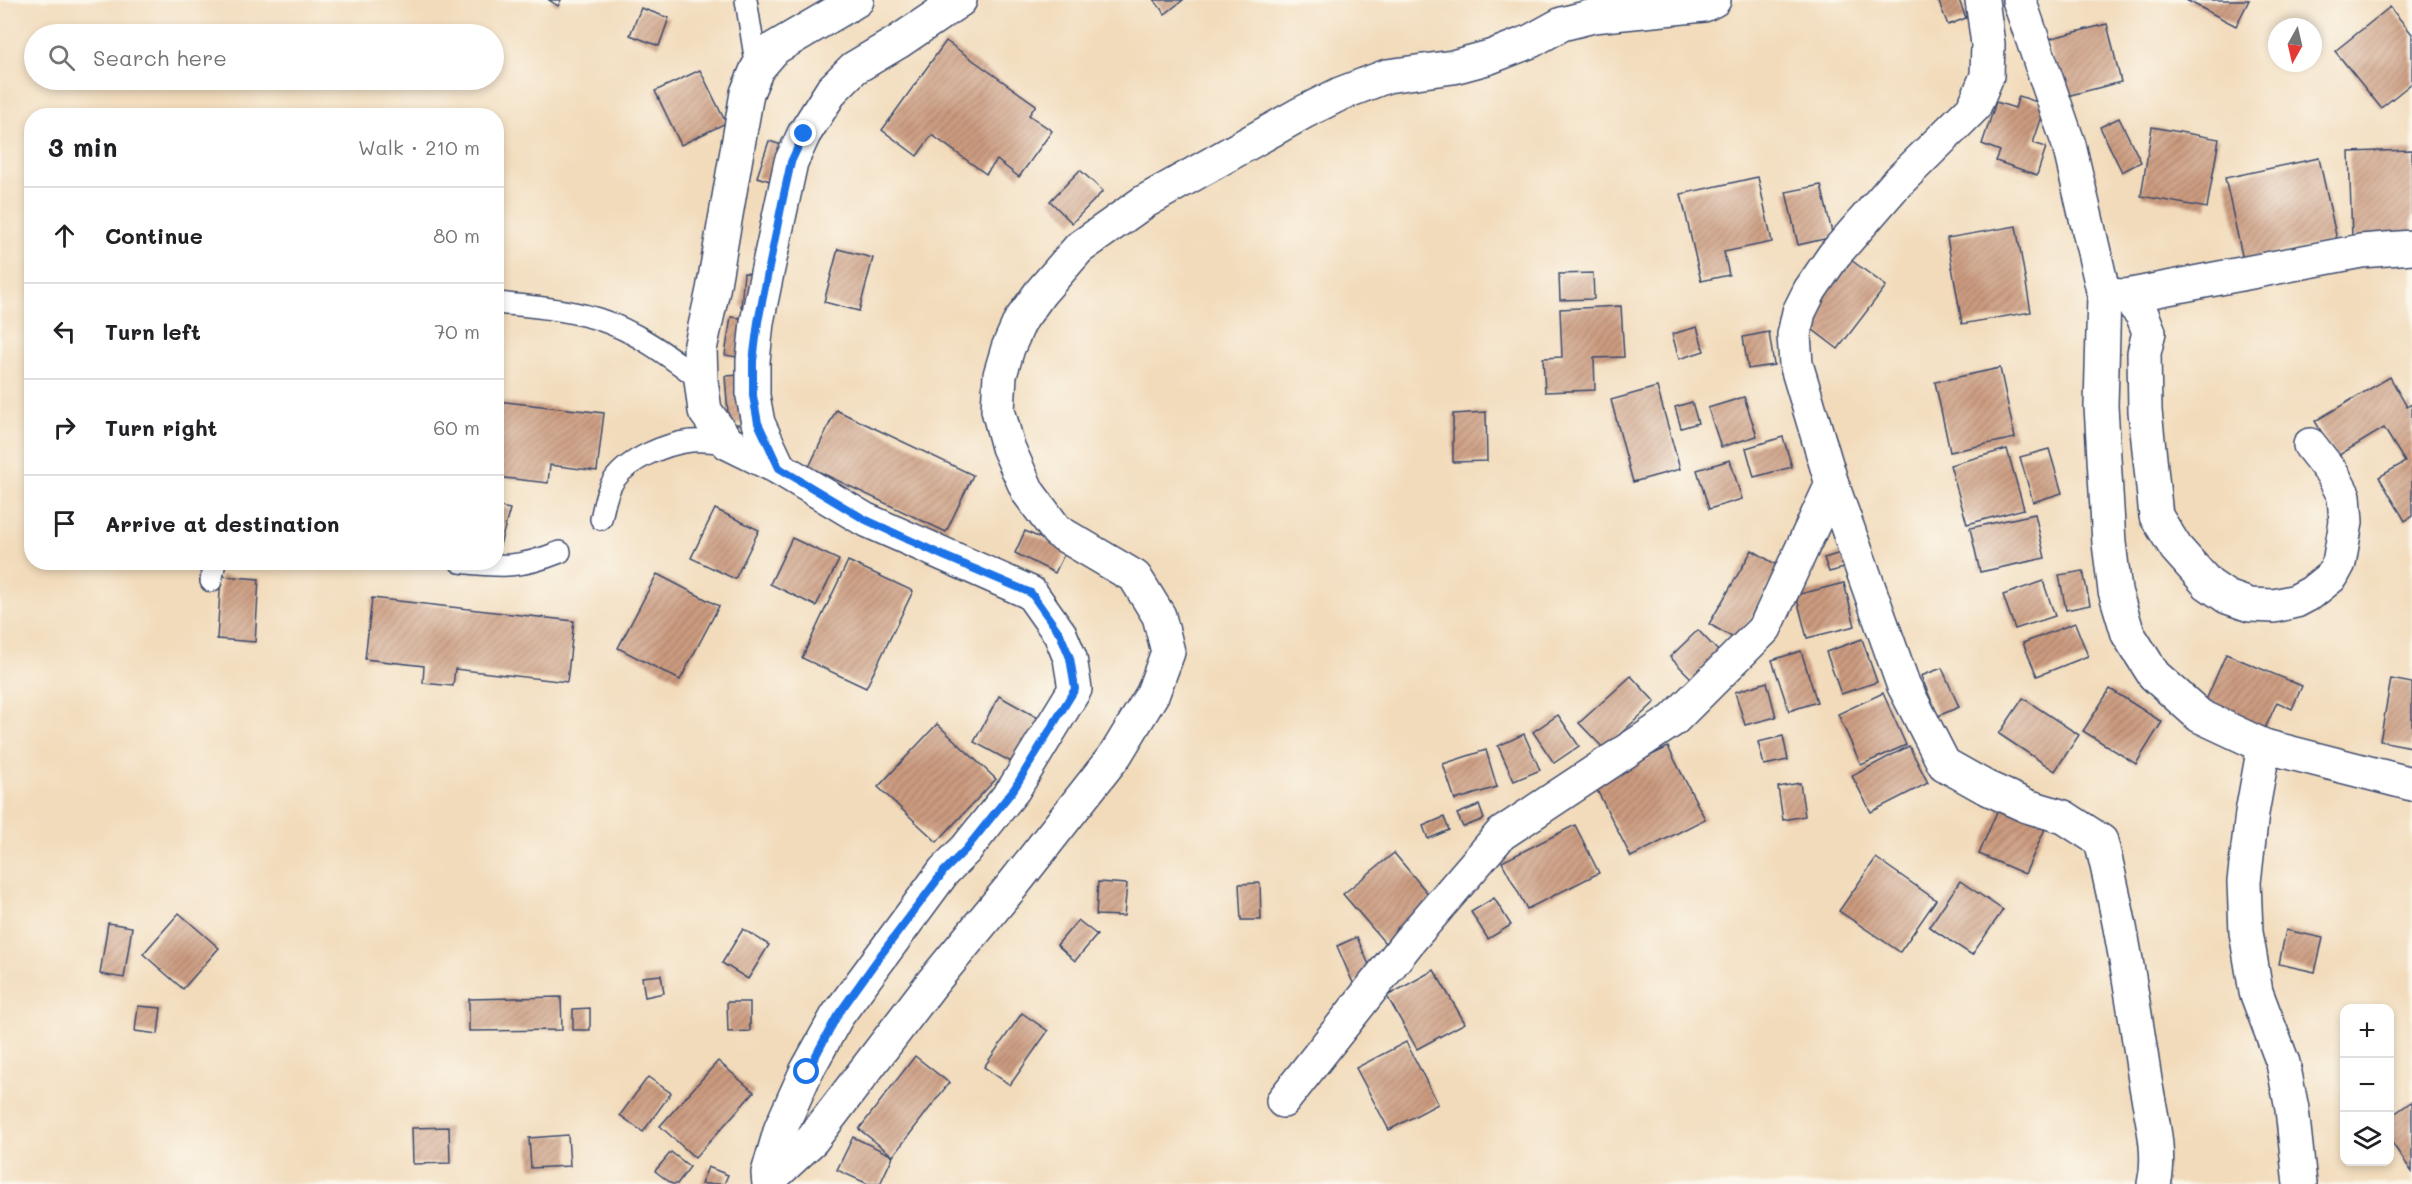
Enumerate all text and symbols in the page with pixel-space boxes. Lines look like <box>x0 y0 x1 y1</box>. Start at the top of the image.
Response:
north arrow <box>2268 18 2322 72</box>
search box <box>24 24 504 90</box>
icon: search <box>45 41 78 74</box>
text: Search here <box>93 43 227 72</box>
route end <box>790 120 816 146</box>
text: 3 min <box>48 130 117 164</box>
text: Walk · 210 m <box>358 134 480 160</box>
icon: ahead <box>48 219 81 252</box>
text: Continue <box>105 221 203 250</box>
text: 80 m <box>433 222 480 248</box>
icon: left <box>48 315 81 348</box>
text: Turn left <box>105 317 201 346</box>
text: 70 m <box>434 318 480 344</box>
icon: right <box>48 411 81 444</box>
text: Turn right <box>105 413 217 442</box>
text: 60 m <box>433 414 480 440</box>
icon: arrive <box>48 507 81 540</box>
text: Arrive at destination <box>105 509 340 538</box>
map controls <box>2340 1004 2394 1166</box>
button: + <box>2340 1004 2394 1058</box>
route start <box>793 1058 819 1084</box>
button: − <box>2340 1058 2394 1112</box>
button: layers <box>2340 1112 2394 1166</box>

